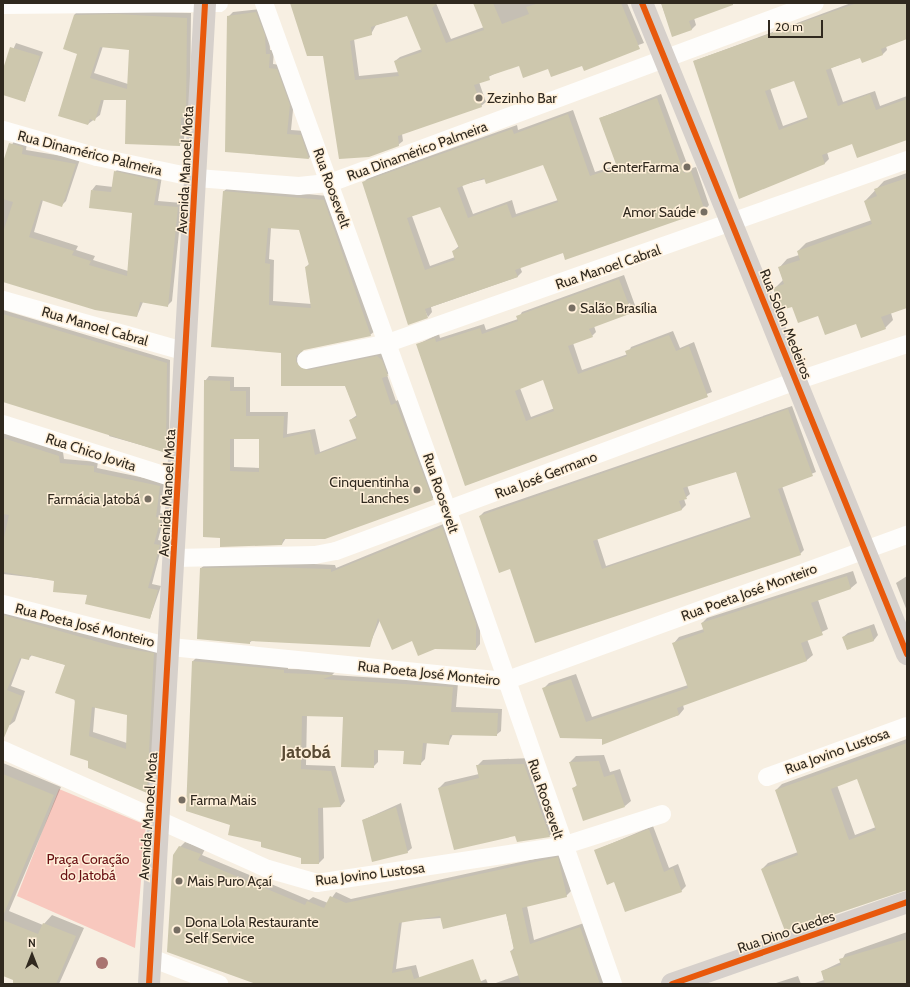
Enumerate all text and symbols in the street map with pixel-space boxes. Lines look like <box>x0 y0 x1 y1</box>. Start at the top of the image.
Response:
scale bar <box>770 12 825 38</box>
text: 20 m <box>775 19 803 34</box>
place label: Zezinho Bar <box>487 90 557 106</box>
marker: Zezinho Bar <box>474 93 484 103</box>
street label: Avenida Manoel Mota <box>173 106 197 234</box>
street label: Rua Dinamérico Palmeira <box>344 118 490 184</box>
street label: Rua Dinamérico Palmeira <box>16 127 164 179</box>
street label: Rua Roosevelt <box>310 146 354 230</box>
place label: CenterFarma <box>603 159 679 175</box>
marker: CenterFarma <box>682 162 692 172</box>
place label: Amor Saúde <box>623 204 696 220</box>
marker: Amor Saúde <box>699 207 709 217</box>
street label: Rua Manoel Cabral <box>553 241 663 293</box>
street label: Rua Solon Medeiros <box>756 266 816 382</box>
place label: Salão Brasília <box>580 300 657 316</box>
street label: Rua Manoel Cabral <box>40 303 150 349</box>
marker: Salão Brasília <box>567 303 577 313</box>
street label: Rua Chico Jovita <box>44 429 138 475</box>
street label: Avenida Manoel Mota <box>155 429 179 557</box>
street label: Rua José Germano <box>493 448 599 502</box>
street label: Rua Roosevelt <box>419 451 463 535</box>
place label: Cinquentinha Lanches <box>329 474 409 506</box>
marker: Cinquentinha Lanches <box>412 485 422 495</box>
place label: Farmácia Jatobá <box>47 491 140 507</box>
marker: Farmácia Jatobá <box>143 494 153 504</box>
street label: Rua Poeta José Monteiro <box>679 560 819 624</box>
street label: Rua Poeta José Monteiro <box>13 600 157 650</box>
street label: Rua Poeta José Monteiro <box>357 657 501 689</box>
street label: Rua Jovino Lustosa <box>782 724 892 778</box>
district label: Jatobá <box>281 741 331 763</box>
street label: Avenida Manoel Mota <box>135 752 161 880</box>
street label: Rua Roosevelt <box>524 757 568 841</box>
place label: Farma Mais <box>190 792 257 808</box>
marker: Farma Mais <box>177 795 187 805</box>
park label: Praça Coração do Jatobá <box>46 851 130 884</box>
street label: Rua Jovino Lustosa <box>314 859 426 889</box>
place label: Mais Puro Açaí <box>187 873 272 889</box>
marker: Mais Puro Açaí <box>174 876 184 886</box>
street label: Rua Dino Guedes <box>735 907 837 957</box>
place label: Dona Lola Restaurante Self Service <box>185 914 319 946</box>
marker: Dona Lola Restaurante Self Service <box>172 925 182 935</box>
north arrow <box>12 935 52 975</box>
text: N <box>28 936 36 950</box>

